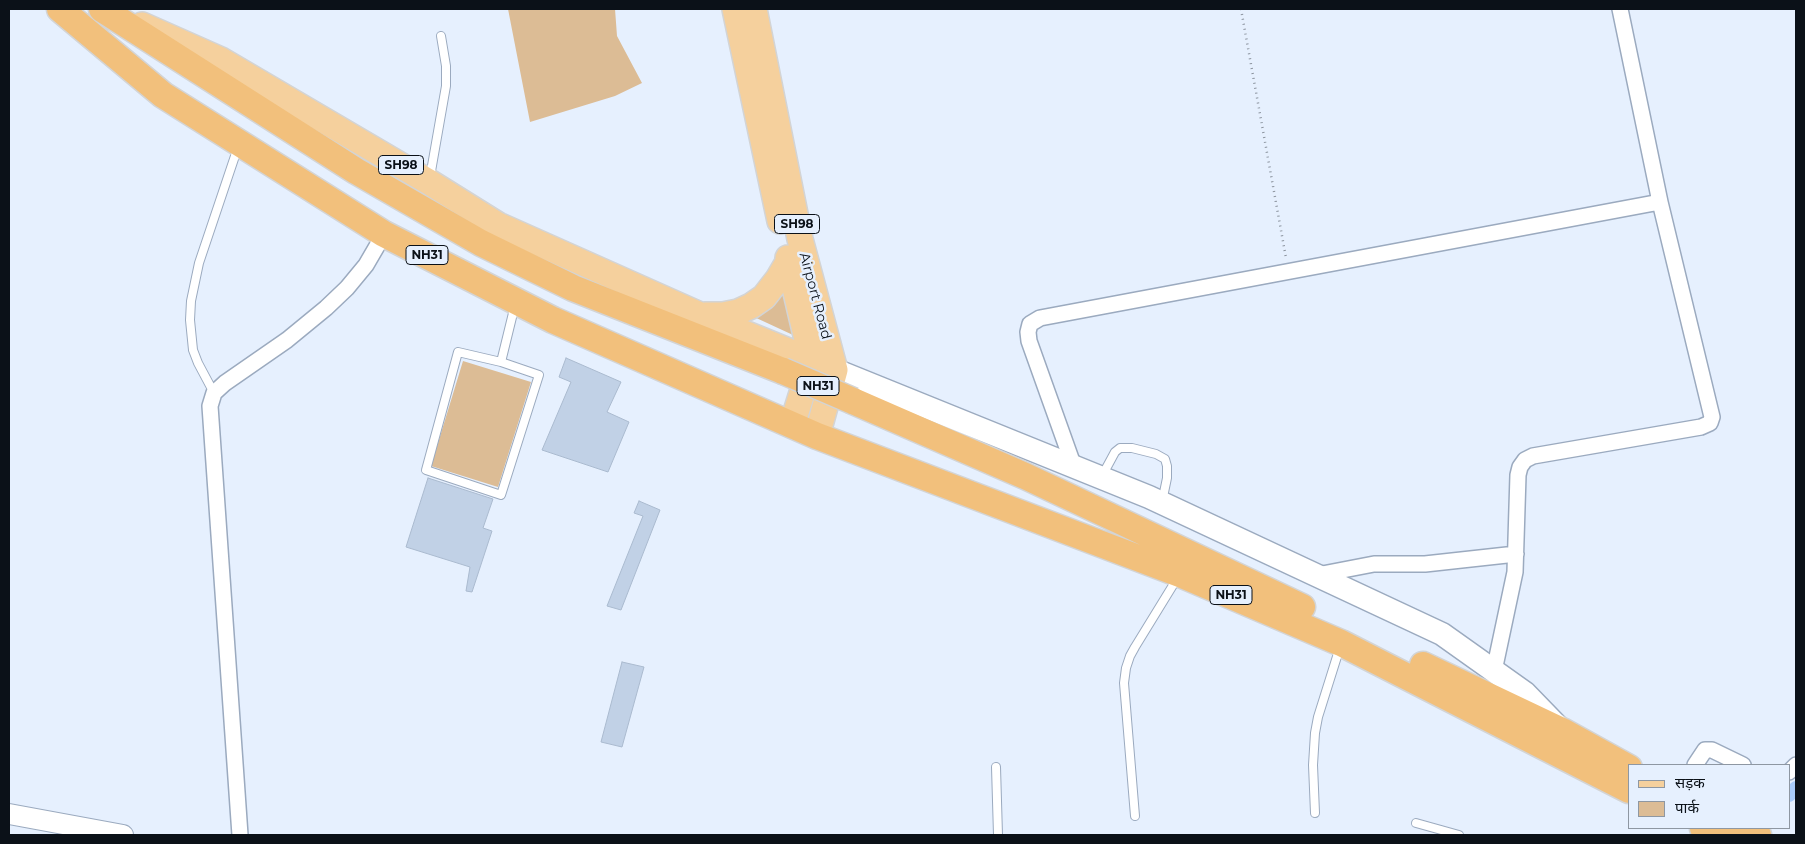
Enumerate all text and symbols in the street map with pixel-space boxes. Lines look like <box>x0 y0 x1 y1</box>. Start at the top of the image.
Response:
road number: SH98 <box>378 156 424 174</box>
road number: SH98 <box>774 214 820 233</box>
road number: NH31 <box>406 246 448 264</box>
street label: Airport Road <box>795 251 835 341</box>
road number: NH31 <box>797 376 839 396</box>
road number: NH31 <box>1210 586 1252 604</box>
legend <box>1628 764 1790 829</box>
text: सड़क <box>1675 773 1705 792</box>
text: पार्क <box>1675 798 1699 817</box>

